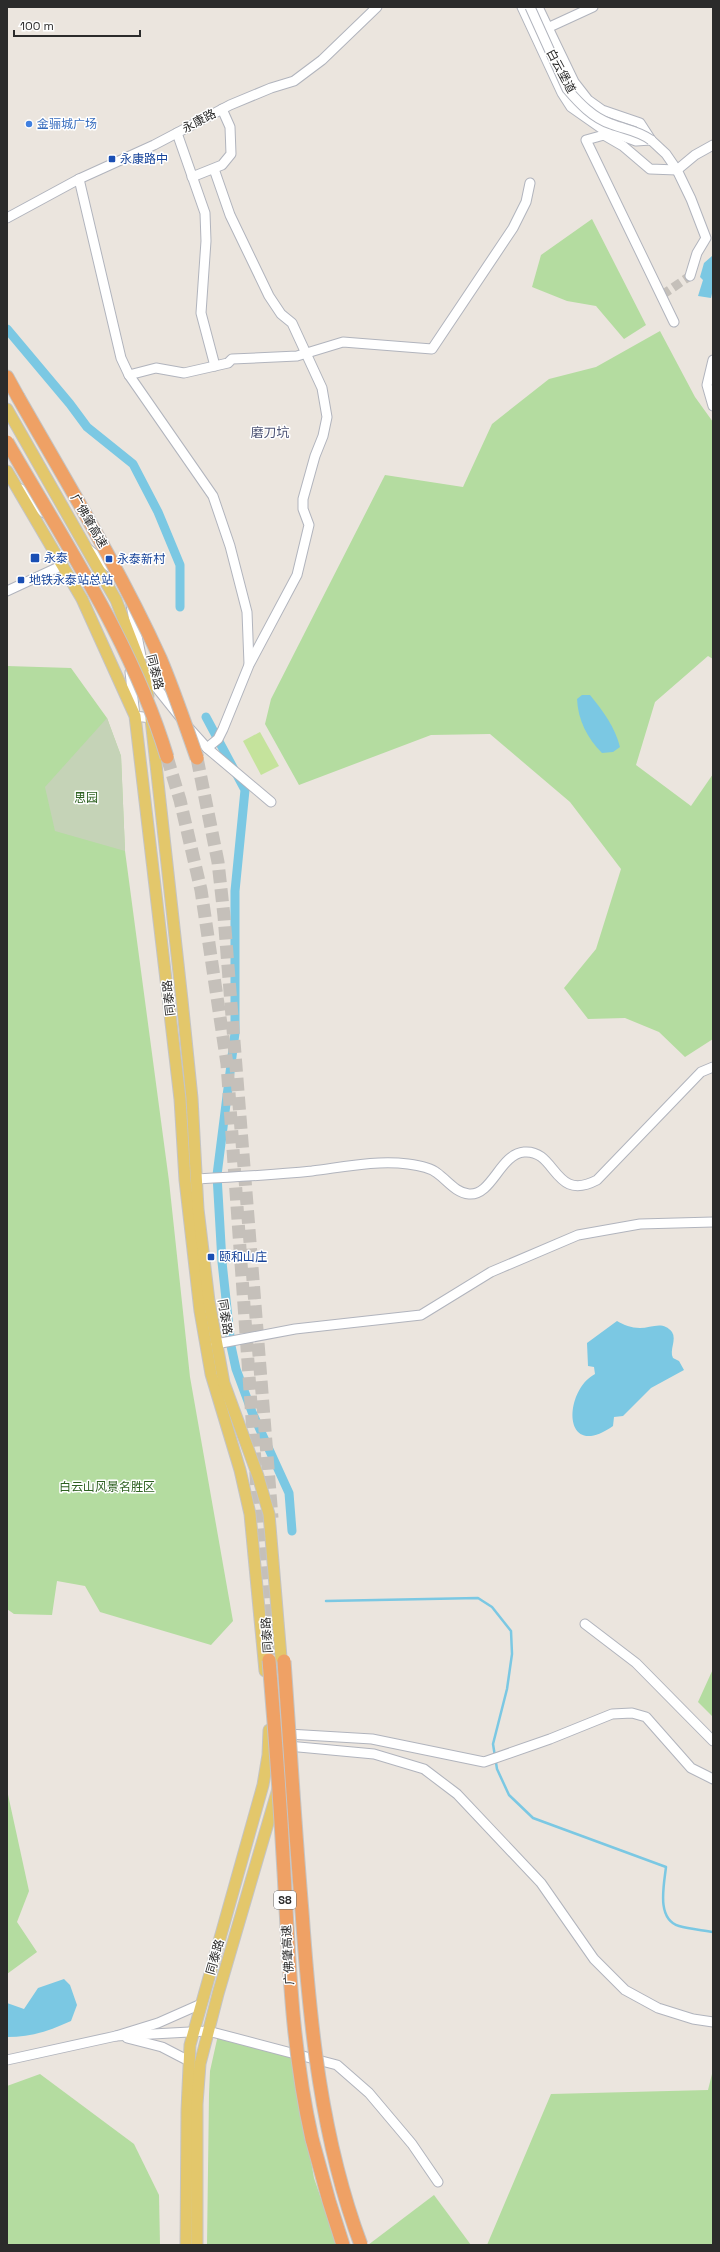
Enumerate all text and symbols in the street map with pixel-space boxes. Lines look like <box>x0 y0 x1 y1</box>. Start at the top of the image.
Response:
scale bar <box>14 12 140 38</box>
text: 100 m <box>20 18 54 34</box>
street label: 白云堡道 <box>543 46 579 96</box>
street label: 永康路 <box>179 105 219 137</box>
place label: 金骊城广场 <box>37 116 97 132</box>
marker: 金骊城广场 <box>24 119 34 129</box>
place label: 永康路中 <box>120 151 168 167</box>
marker: 永康路中 <box>107 154 117 164</box>
district label: 磨刀坑 <box>250 424 290 441</box>
street label: 广佛肇高速 <box>67 491 111 551</box>
place label: 永泰 <box>44 550 68 566</box>
place label: 永泰新村 <box>117 551 166 567</box>
marker: 永泰 <box>29 552 41 564</box>
marker: 永泰新村 <box>104 554 114 564</box>
place label: 地铁永泰站总站 <box>29 572 113 588</box>
marker: 地铁永泰站总站 <box>16 575 26 585</box>
street label: 同泰路 <box>143 653 167 691</box>
park label: 思园 <box>74 790 98 806</box>
street label: 同泰路 <box>159 979 179 1017</box>
place label: 颐和山庄 <box>219 1249 267 1265</box>
marker: 颐和山庄 <box>206 1252 216 1262</box>
street label: 同泰路 <box>214 1298 236 1336</box>
park label: 白云山风景名胜区 <box>59 1479 155 1495</box>
street label: 同泰路 <box>258 1616 276 1654</box>
road number: S8 <box>274 1891 296 1909</box>
street label: 广佛肇高速 <box>278 1925 298 1985</box>
street label: 同泰路 <box>202 1937 228 1977</box>

